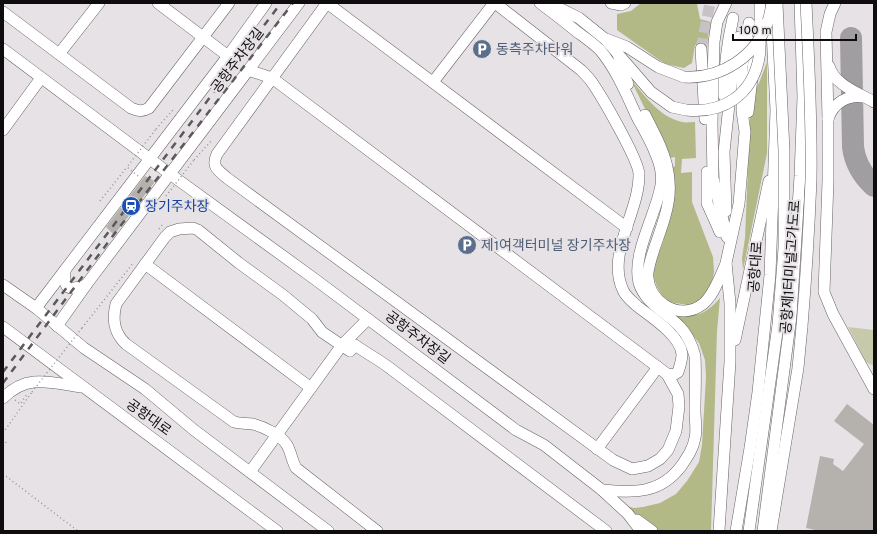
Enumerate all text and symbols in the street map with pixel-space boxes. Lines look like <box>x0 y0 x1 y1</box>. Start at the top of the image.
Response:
scale bar <box>733 16 856 42</box>
text: 100 m <box>739 23 772 39</box>
street label: 공항주차장길 <box>208 25 268 97</box>
parking icon: 동측주차타워 <box>471 38 493 60</box>
place label: 동측주차타워 <box>496 42 573 59</box>
station icon: 장기주차장 <box>120 195 142 217</box>
place label: 장기주차장 <box>145 199 210 216</box>
street label: 공항제1터미널고가도로 <box>778 200 805 335</box>
parking icon: 제1여객터미널 장기주차장 <box>456 234 478 256</box>
place label: 제1여객터미널 장기주차장 <box>481 238 631 255</box>
street label: 공항대로 <box>746 241 767 293</box>
street label: 공항주차장길 <box>381 308 453 368</box>
street label: 공항대로 <box>122 396 174 440</box>

